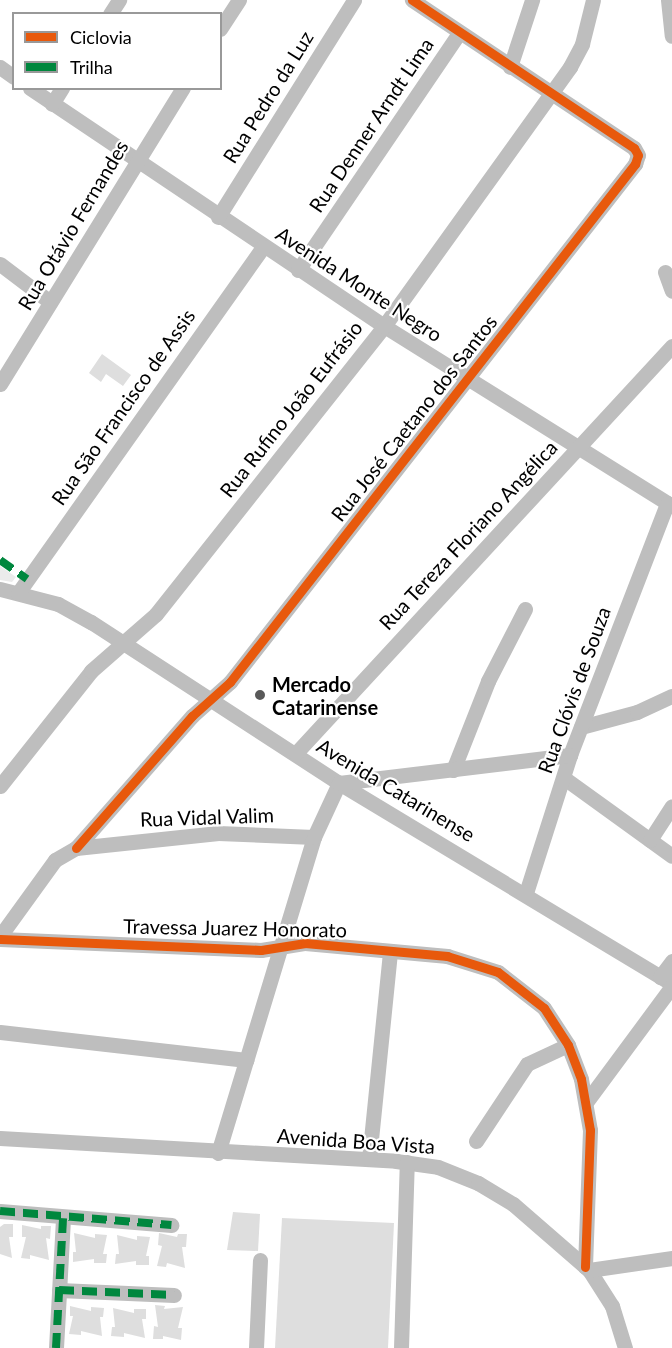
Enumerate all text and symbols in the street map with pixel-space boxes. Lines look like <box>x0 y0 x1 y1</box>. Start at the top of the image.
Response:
legend <box>12 12 222 90</box>
text: Ciclovia <box>70 26 132 48</box>
street label: Rua Pedro da Luz <box>218 27 318 167</box>
street label: Rua Denner Arndt Lima <box>303 33 439 217</box>
text: Trilha <box>70 56 113 78</box>
street label: Rua Otávio Fernandes <box>13 136 133 314</box>
street label: Avenida Monte Negro <box>271 221 447 347</box>
street label: Rua São Francisco de Assis <box>46 304 200 510</box>
street label: Rua José Caetano dos Santos <box>326 310 502 526</box>
street label: Rua Rufino João Eufrásio <box>215 316 367 502</box>
street label: Rua Tereza Floriano Angélica <box>374 435 562 635</box>
street label: Rua Clóvis de Souza <box>533 603 615 777</box>
place label: Mercado Catarinense <box>272 672 378 719</box>
marker: Mercado Catarinense <box>253 688 267 702</box>
street label: Avenida Catarinense <box>313 733 479 847</box>
street label: Rua Vidal Valim <box>139 803 275 831</box>
street label: Travessa Juarez Honorato <box>123 914 347 942</box>
street label: Avenida Boa Vista <box>276 1123 436 1159</box>

